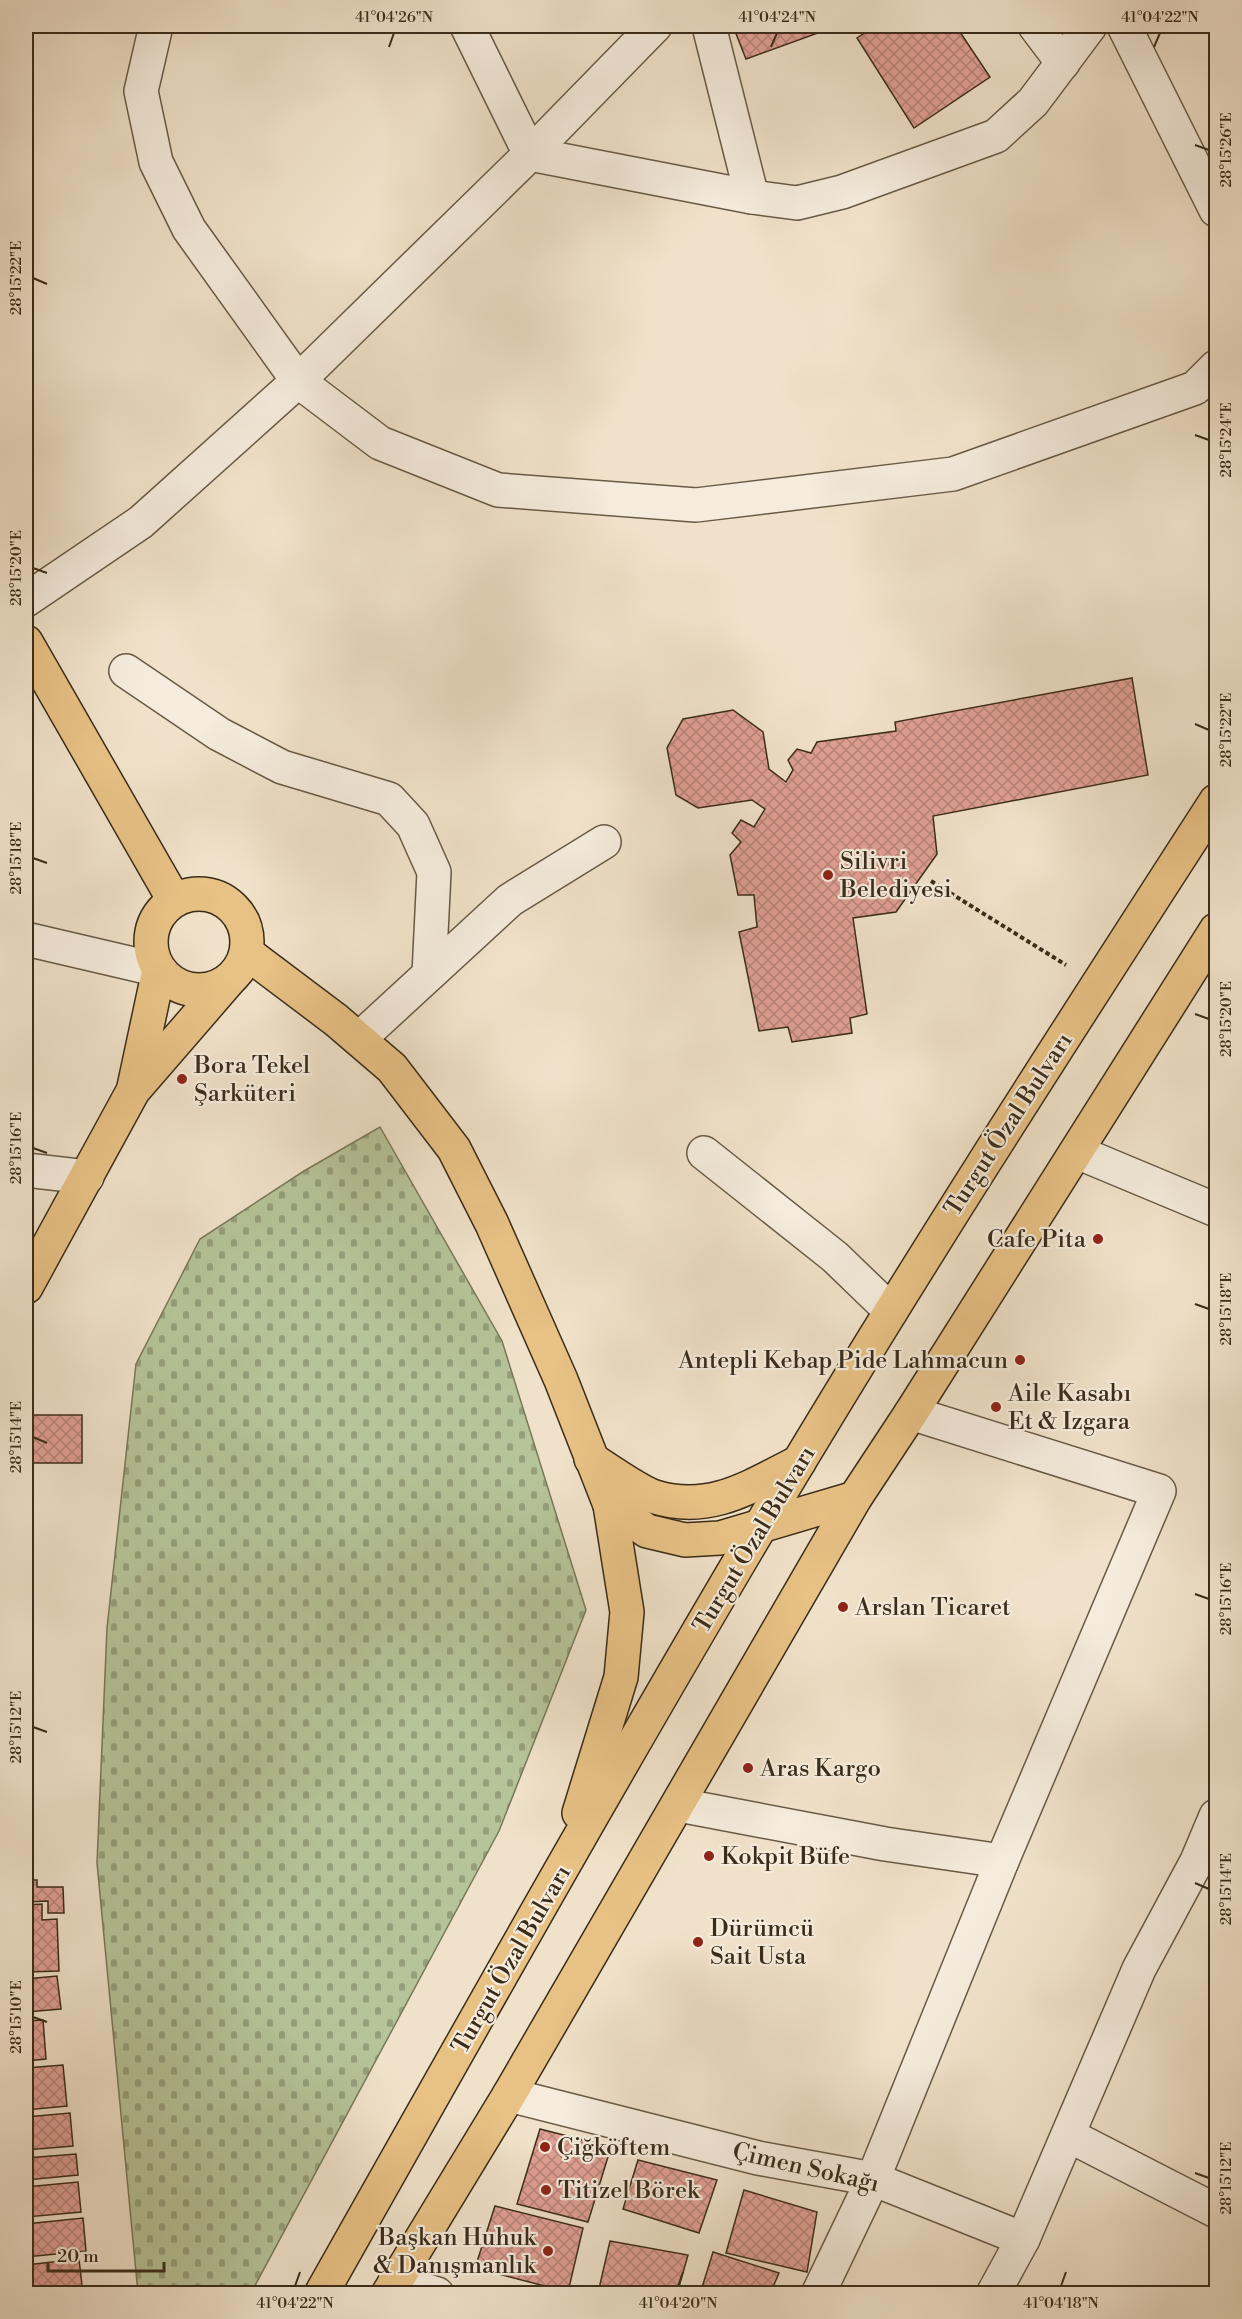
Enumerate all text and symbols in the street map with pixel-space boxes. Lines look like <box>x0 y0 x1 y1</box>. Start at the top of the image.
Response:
text: 41°04'26"N <box>355 8 433 27</box>
text: 41°04'24"N <box>738 8 816 27</box>
text: 41°04'22"N <box>1121 8 1199 27</box>
text: 28°15'26"E <box>1217 112 1236 188</box>
text: 28°15'22"E <box>7 241 26 315</box>
text: 28°15'24"E <box>1217 402 1236 478</box>
text: 28°15'20"E <box>7 530 26 606</box>
text: 28°15'22"E <box>1217 693 1236 767</box>
text: 28°15'18"E <box>7 822 26 894</box>
place label: Silivri Belediyesi <box>839 847 952 905</box>
marker: Silivri Belediyesi <box>821 868 835 882</box>
text: 28°15'20"E <box>1217 981 1236 1057</box>
street label: Turgut Özal Bulvarı <box>937 1026 1079 1222</box>
place label: Bora Tekel Şarküteri <box>193 1051 310 1109</box>
marker: Bora Tekel Şarküteri <box>175 1072 189 1086</box>
text: 28°15'16"E <box>7 1112 26 1184</box>
place label: Cafe Pita <box>987 1225 1087 1255</box>
marker: Cafe Pita <box>1091 1232 1105 1246</box>
text: 28°15'18"E <box>1217 1273 1236 1345</box>
place label: Antepli Kebap Pide Lahmacun <box>677 1346 1008 1376</box>
marker: Antepli Kebap Pide Lahmacun <box>1013 1353 1027 1367</box>
place label: Aile Kasabı Et & Izgara <box>1007 1379 1131 1437</box>
marker: Aile Kasabı Et & Izgara <box>989 1400 1003 1414</box>
text: 28°15'14"E <box>7 1401 26 1473</box>
street label: Turgut Özal Bulvarı <box>686 1440 823 1639</box>
text: 28°15'16"E <box>1217 1563 1236 1635</box>
place label: Arslan Ticaret <box>854 1593 1011 1623</box>
marker: Arslan Ticaret <box>836 1600 850 1614</box>
text: 28°15'12"E <box>7 1691 26 1763</box>
place label: Aras Kargo <box>759 1754 881 1784</box>
marker: Aras Kargo <box>741 1761 755 1775</box>
place label: Kokpit Büfe <box>721 1842 850 1872</box>
marker: Kokpit Büfe <box>702 1849 716 1863</box>
text: 28°15'14"E <box>1217 1853 1236 1925</box>
street label: Turgut Özal Bulvarı <box>445 1859 578 2059</box>
place label: Dürümcü Sait Usta <box>710 1914 814 1972</box>
marker: Dürümcü Sait Usta <box>691 1935 705 1949</box>
text: 28°15'10"E <box>7 1980 26 2054</box>
place label: Çiğköftem <box>557 2133 670 2163</box>
street label: Çimen Sokağı <box>729 2137 882 2199</box>
marker: Çiğköftem <box>538 2140 552 2154</box>
text: 28°15'12"E <box>1217 2142 1236 2214</box>
place label: Titizel Börek <box>558 2176 701 2206</box>
marker: Titizel Börek <box>539 2183 553 2197</box>
place label: Başkan Huhuk & Danışmanlık <box>373 2223 537 2281</box>
scale bar <box>48 2235 164 2273</box>
marker: Başkan Huhuk & Danışmanlık <box>541 2244 555 2258</box>
text: 20 m <box>57 2245 99 2268</box>
text: 41°04'22"N <box>256 2294 334 2313</box>
text: 41°04'20"N <box>639 2294 717 2313</box>
text: 41°04'18"N <box>1023 2294 1099 2313</box>

